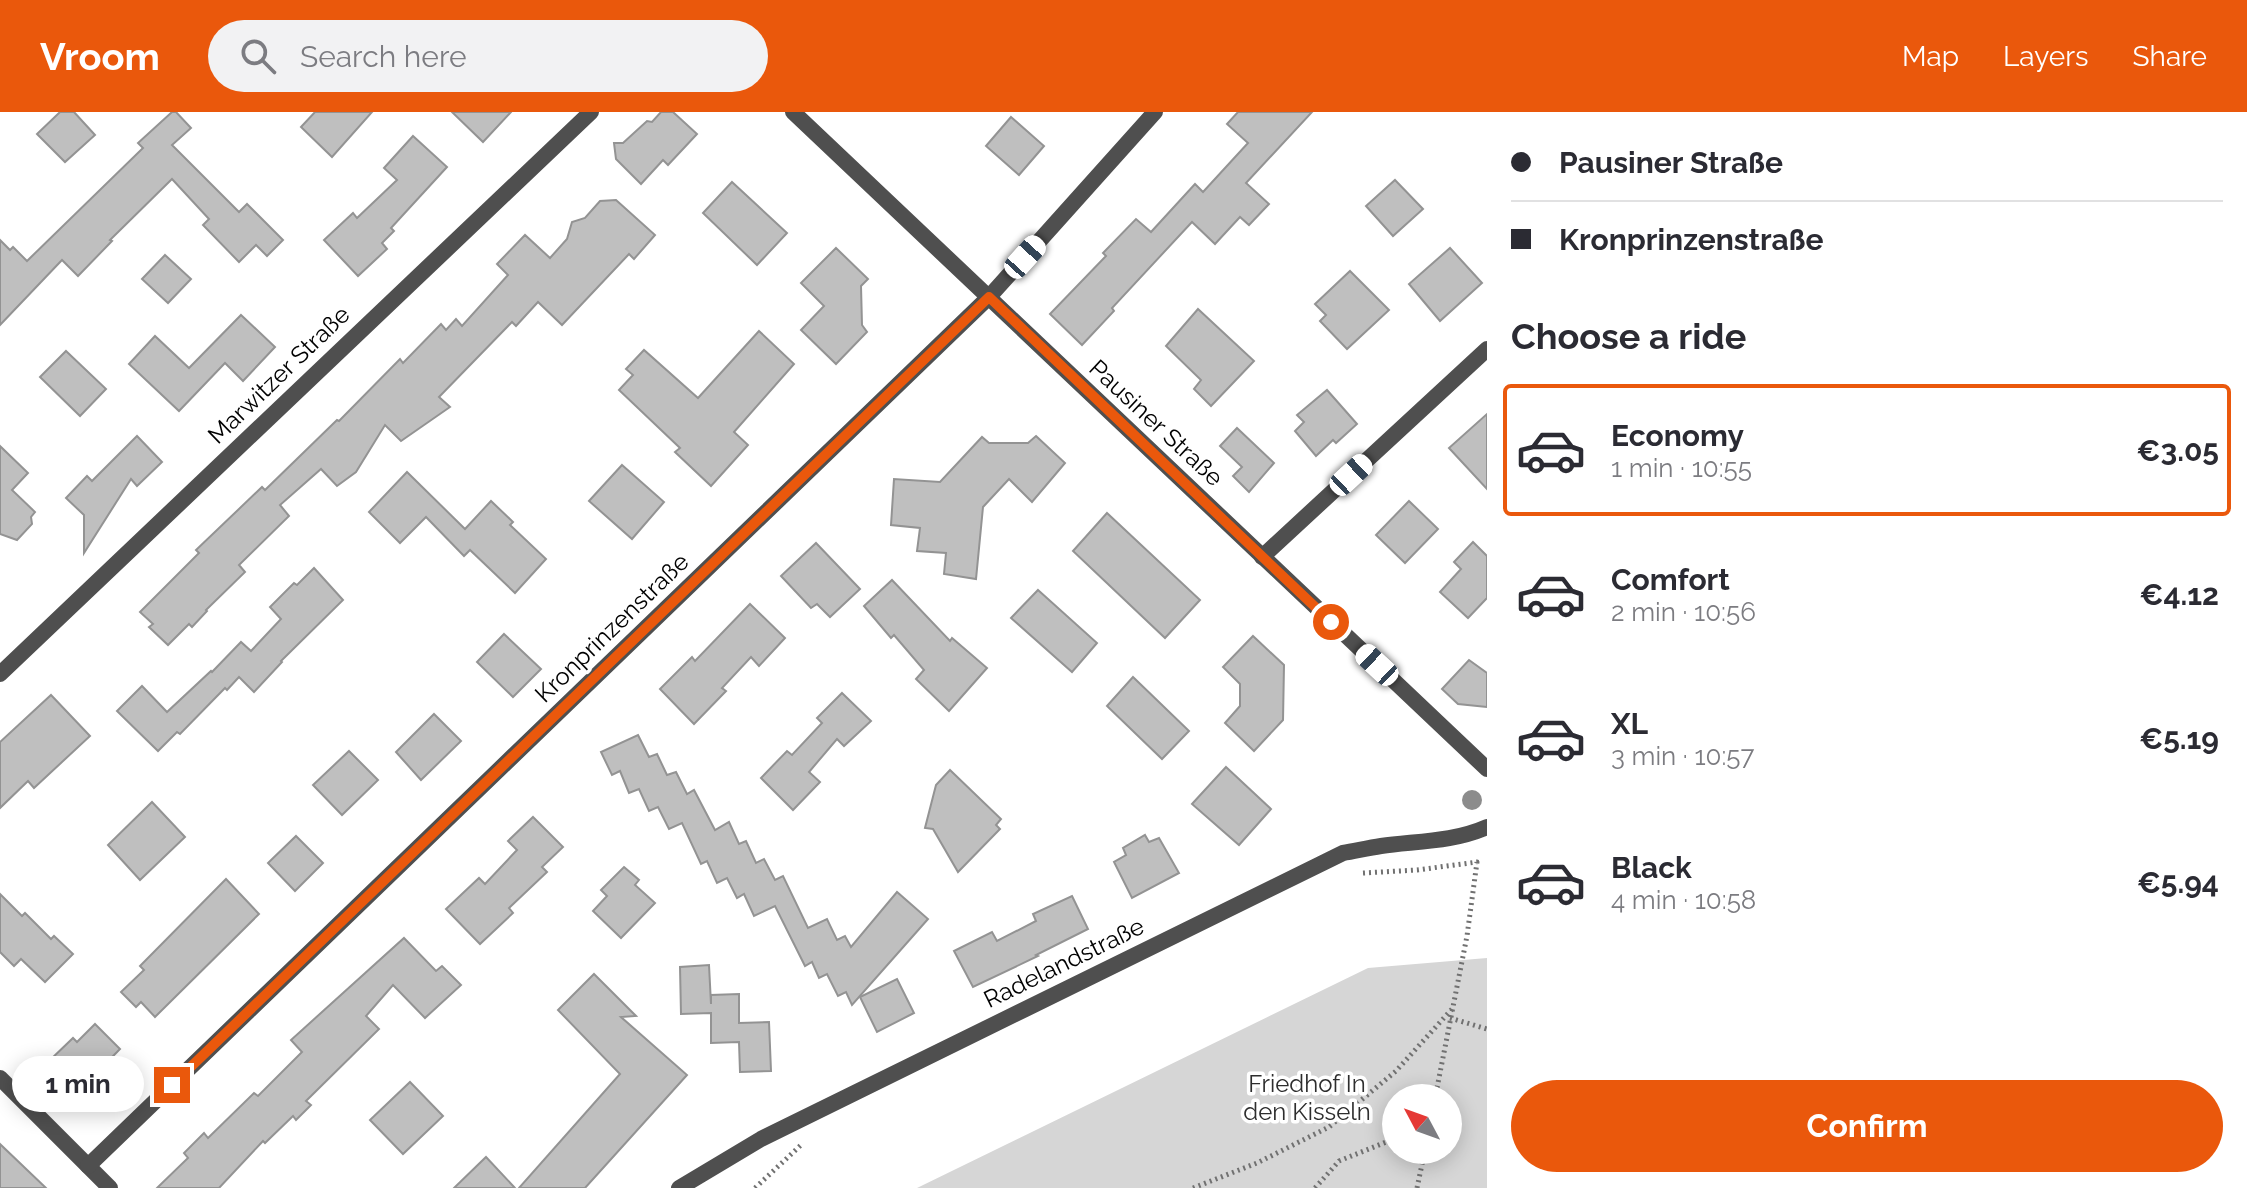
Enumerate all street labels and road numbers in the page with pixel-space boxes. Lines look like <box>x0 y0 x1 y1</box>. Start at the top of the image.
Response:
street label: Marwitzer Straße <box>202 300 356 450</box>
street label: Pausiner Straße <box>1083 353 1229 492</box>
street label: Kronprinzenstraße <box>529 547 694 708</box>
street label: Radelandstraße <box>979 911 1149 1014</box>

